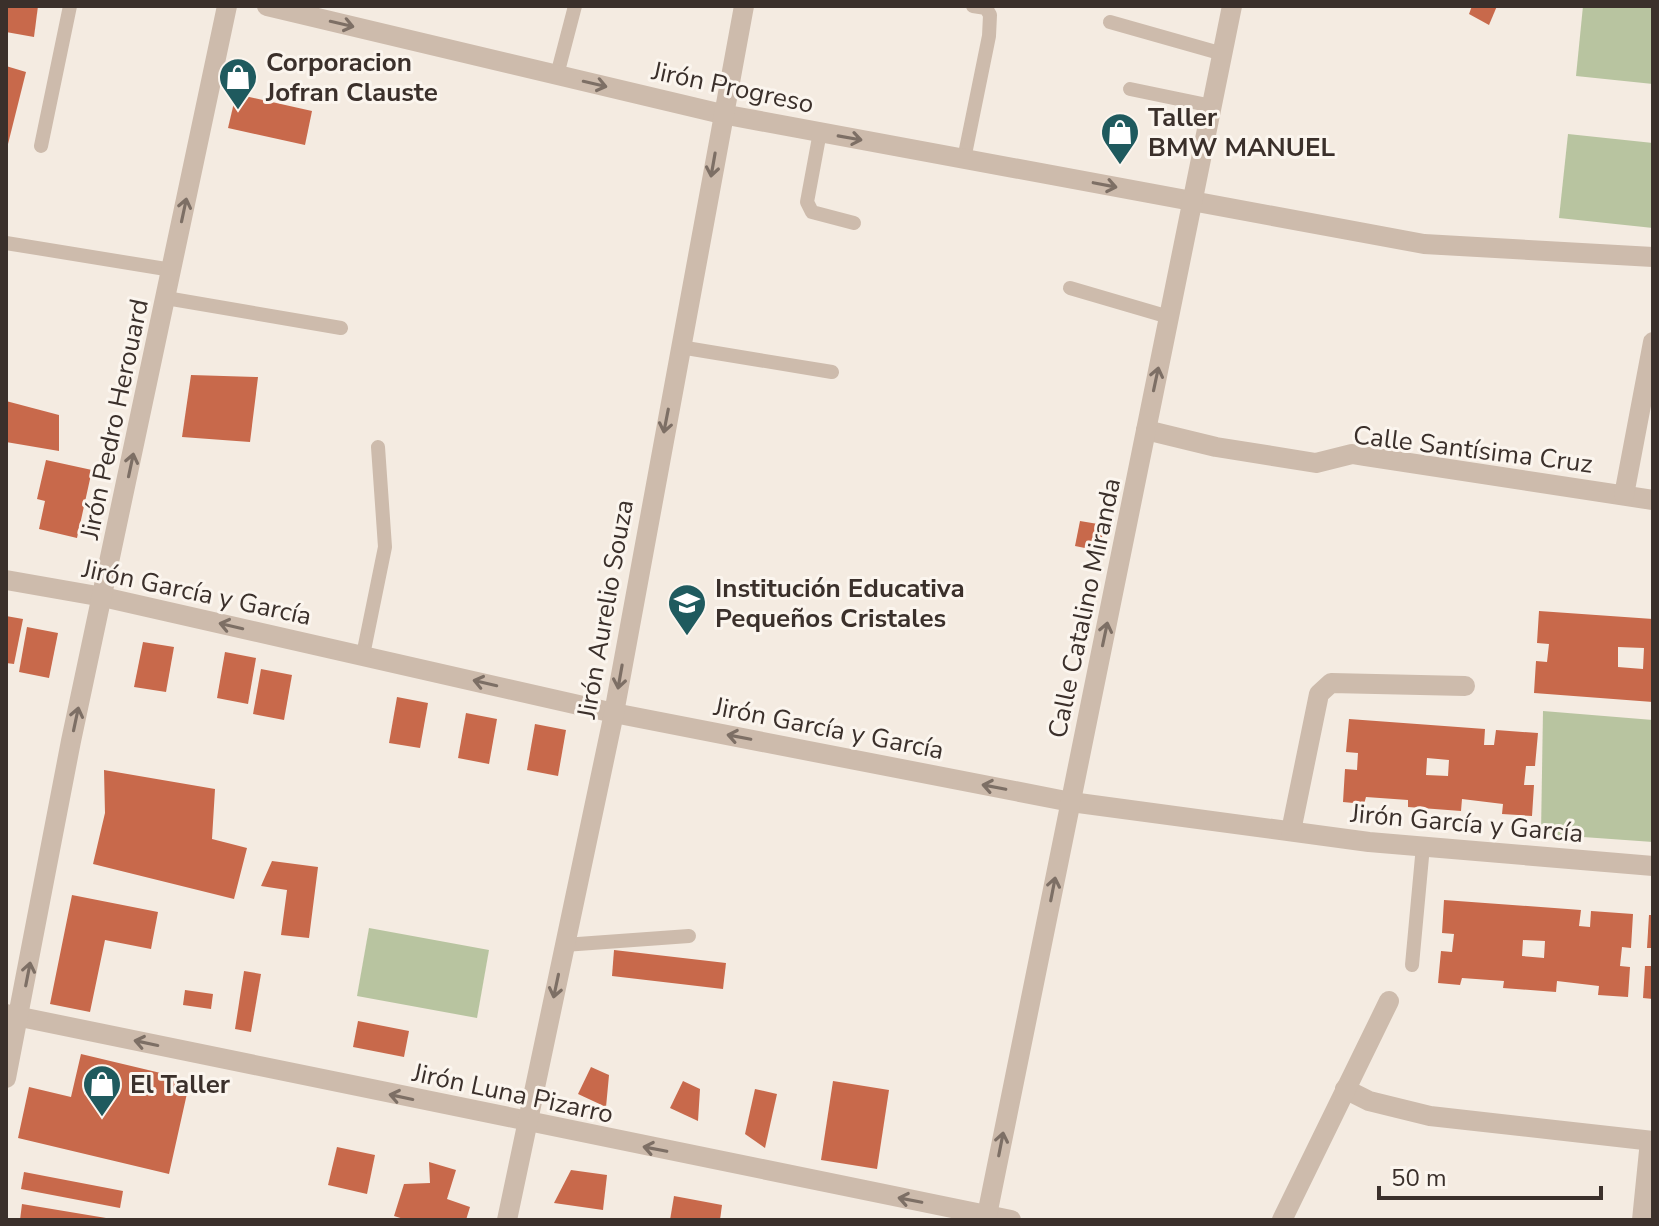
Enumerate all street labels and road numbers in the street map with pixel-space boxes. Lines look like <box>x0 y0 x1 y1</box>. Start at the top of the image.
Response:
street label: Jirón Progreso <box>648 53 817 122</box>
street label: Jirón Pedro Herouard <box>72 296 157 543</box>
street label: Calle Santísima Cruz <box>1351 417 1595 482</box>
street label: Calle Catalino Miranda <box>1040 475 1129 741</box>
street label: Jirón Aurelio Souza <box>569 497 642 722</box>
street label: Jirón García y García <box>78 551 315 634</box>
street label: Jirón García y García <box>710 689 947 768</box>
street label: Jirón García y García <box>1348 796 1585 851</box>
street label: Jirón Luna Pizarro <box>408 1055 616 1132</box>

